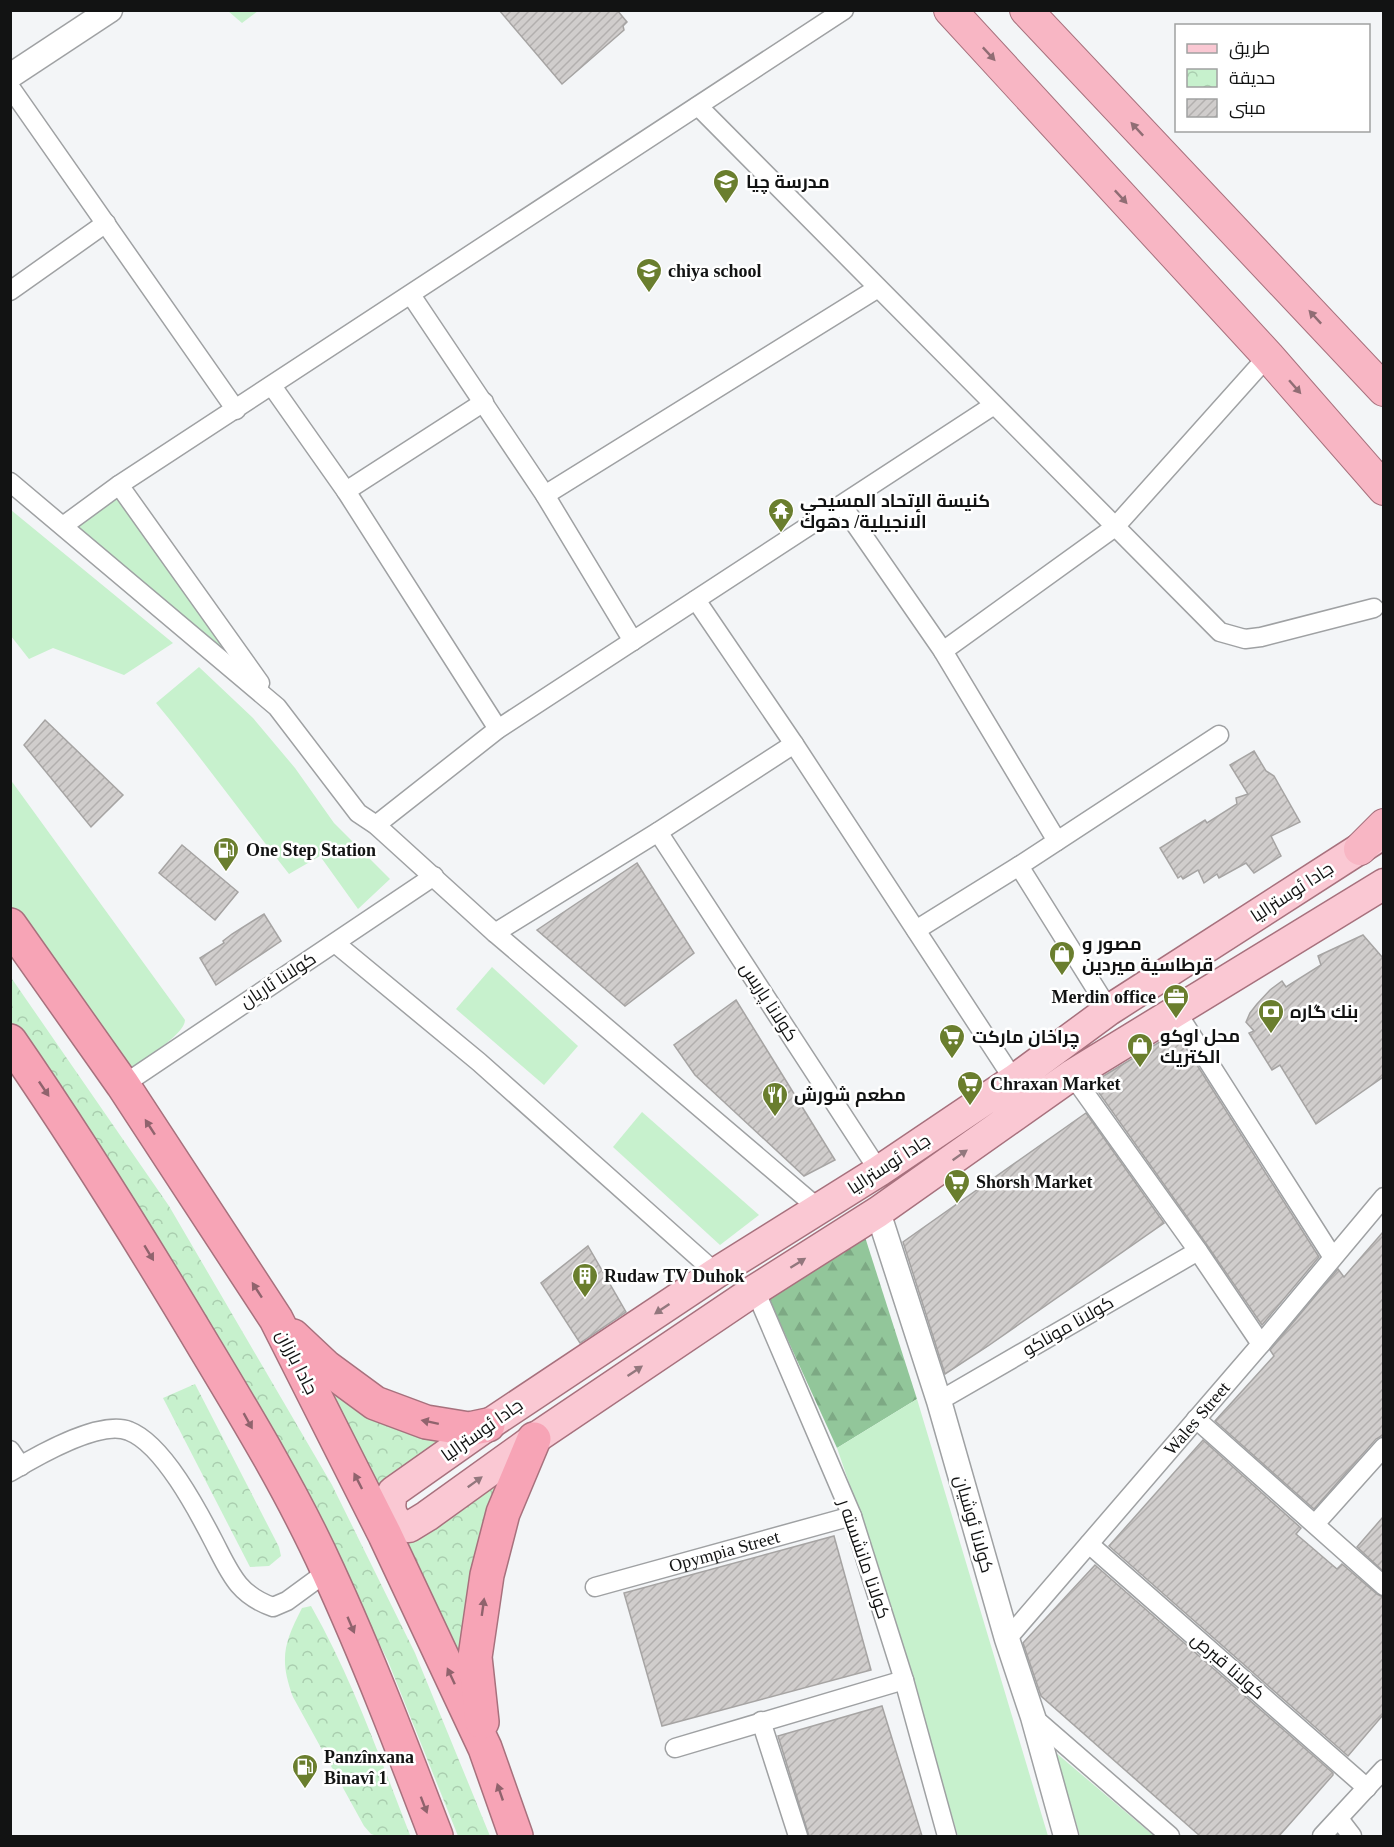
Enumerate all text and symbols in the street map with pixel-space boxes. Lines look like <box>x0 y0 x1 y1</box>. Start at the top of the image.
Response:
legend <box>1175 24 1370 132</box>
text: طريق <box>1229 38 1270 60</box>
one-way arrow <box>982 46 996 61</box>
text: حديقة <box>1229 68 1275 88</box>
text: مبنى <box>1229 98 1266 119</box>
one-way arrow <box>1131 122 1145 136</box>
school or university icon: مدرسة چيا <box>711 167 741 205</box>
place label: مدرسة چيا <box>746 172 830 194</box>
one-way arrow <box>1114 189 1127 204</box>
school or university icon: chiya school <box>634 256 664 294</box>
place label: chiya school <box>668 261 762 281</box>
one-way arrow <box>1308 310 1322 324</box>
one-way arrow <box>1288 380 1302 395</box>
place label: كنيسة الإتحاد المسيحي الانجيلية/ دهوك <box>800 491 990 533</box>
temple icon: كنيسة الإتحاد المسيحي الانجيلية/ دهوك <box>766 496 796 534</box>
fuel station icon: One Step Station <box>211 835 241 873</box>
place label: One Step Station <box>246 840 376 860</box>
street label: جادا ئوسترالیا <box>1247 858 1338 927</box>
place label: مصور و قرطاسية ميردين <box>1082 934 1213 976</box>
shop icon: مصور و قرطاسية ميردين <box>1047 939 1077 977</box>
street label: كولانا ئاريان <box>236 948 320 1013</box>
street label: كولانا پاریس <box>734 959 802 1046</box>
office icon: Merdin office <box>1161 982 1191 1020</box>
place label: Merdin office <box>1052 987 1156 1007</box>
bank icon: بنك گاره <box>1256 997 1286 1035</box>
place label: بنك گاره <box>1290 1002 1358 1022</box>
supermarket icon: چراخان ماركت <box>937 1022 967 1060</box>
place label: محل اوكو الكتريك <box>1160 1026 1240 1068</box>
place label: چراخان ماركت <box>972 1027 1080 1049</box>
shop icon: محل اوكو الكتريك <box>1125 1031 1155 1069</box>
supermarket icon: Chraxan Market <box>955 1069 985 1107</box>
place label: Chraxan Market <box>990 1074 1120 1094</box>
restaurant icon: مطعم شورش <box>760 1080 790 1118</box>
one-way arrow <box>38 1081 49 1098</box>
place label: مطعم شورش <box>794 1085 906 1107</box>
one-way arrow <box>145 1119 156 1135</box>
street label: جادا ئوسترالیا <box>844 1130 935 1199</box>
one-way arrow <box>952 1150 968 1161</box>
supermarket icon: Shorsh Market <box>942 1167 972 1205</box>
place label: Shorsh Market <box>976 1172 1093 1192</box>
one-way arrow <box>144 1245 154 1262</box>
one-way arrow <box>789 1258 806 1269</box>
building icon: Rudaw TV Duhok <box>570 1261 600 1299</box>
place label: Rudaw TV Duhok <box>604 1266 744 1286</box>
one-way arrow <box>251 1283 263 1299</box>
street label: كولانا موناكو <box>1019 1292 1117 1361</box>
one-way arrow <box>655 1303 671 1315</box>
street label: جادا بارزان <box>271 1326 322 1398</box>
one-way arrow <box>627 1366 643 1377</box>
street label: Wales Street <box>1160 1378 1234 1459</box>
street label: جادا ئوسترالیا <box>438 1395 527 1466</box>
one-way arrow <box>243 1413 253 1430</box>
one-way arrow <box>421 1417 439 1427</box>
one-way arrow <box>353 1473 363 1490</box>
street label: كولانا ئوشيان <box>950 1473 997 1575</box>
one-way arrow <box>466 1476 482 1488</box>
street label: كولانا مانشسته ر <box>833 1495 894 1622</box>
street label: Opympia Street <box>667 1527 782 1576</box>
one-way arrow <box>478 1597 487 1616</box>
one-way arrow <box>347 1616 356 1634</box>
street label: كولانا قبرص <box>1186 1629 1269 1704</box>
one-way arrow <box>446 1667 456 1685</box>
place label: Panzînxana Binavî 1 <box>324 1747 414 1788</box>
fuel station icon: Panzînxana Binavî 1 <box>290 1752 320 1790</box>
one-way arrow <box>495 1783 505 1801</box>
one-way arrow <box>420 1797 430 1815</box>

